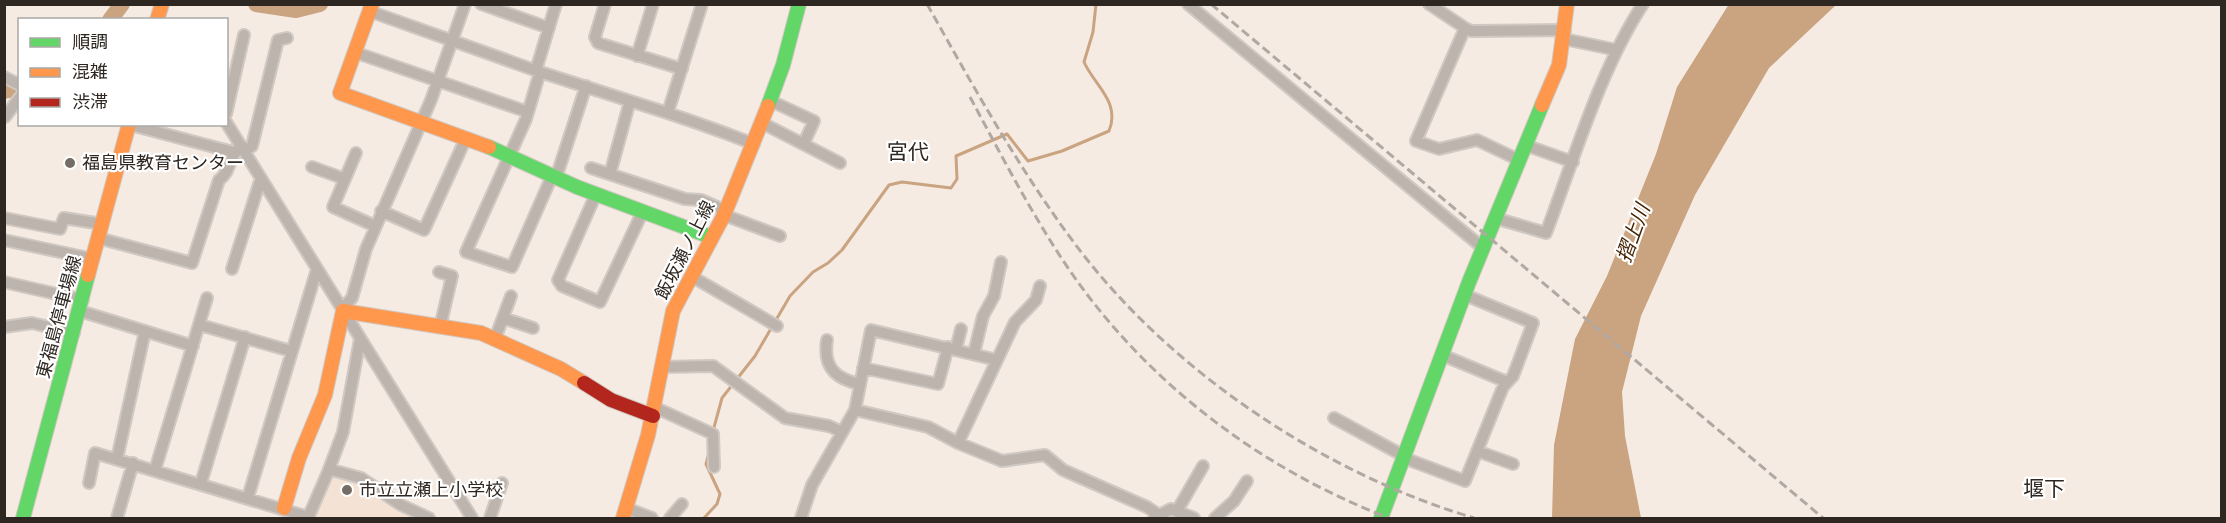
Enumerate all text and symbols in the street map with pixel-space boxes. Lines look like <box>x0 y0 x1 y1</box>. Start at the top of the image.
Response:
legend <box>18 18 228 126</box>
text: 順調 <box>72 30 108 52</box>
text: 混雑 <box>72 60 108 82</box>
text: 渋滞 <box>72 90 108 112</box>
district label: 宮代 <box>887 138 929 163</box>
place label: 福島県教育センター <box>82 151 244 173</box>
marker: 福島県教育センター <box>63 156 77 170</box>
street label: 飯坂瀬ノ上線 <box>650 196 718 303</box>
water label: 摺上川 <box>1611 198 1654 265</box>
street label: 東福島停車場線 <box>31 253 85 380</box>
district label: 堰下 <box>2023 475 2065 500</box>
place label: 市立立瀬上小学校 <box>359 478 503 500</box>
marker: 市立立瀬上小学校 <box>340 483 354 497</box>

